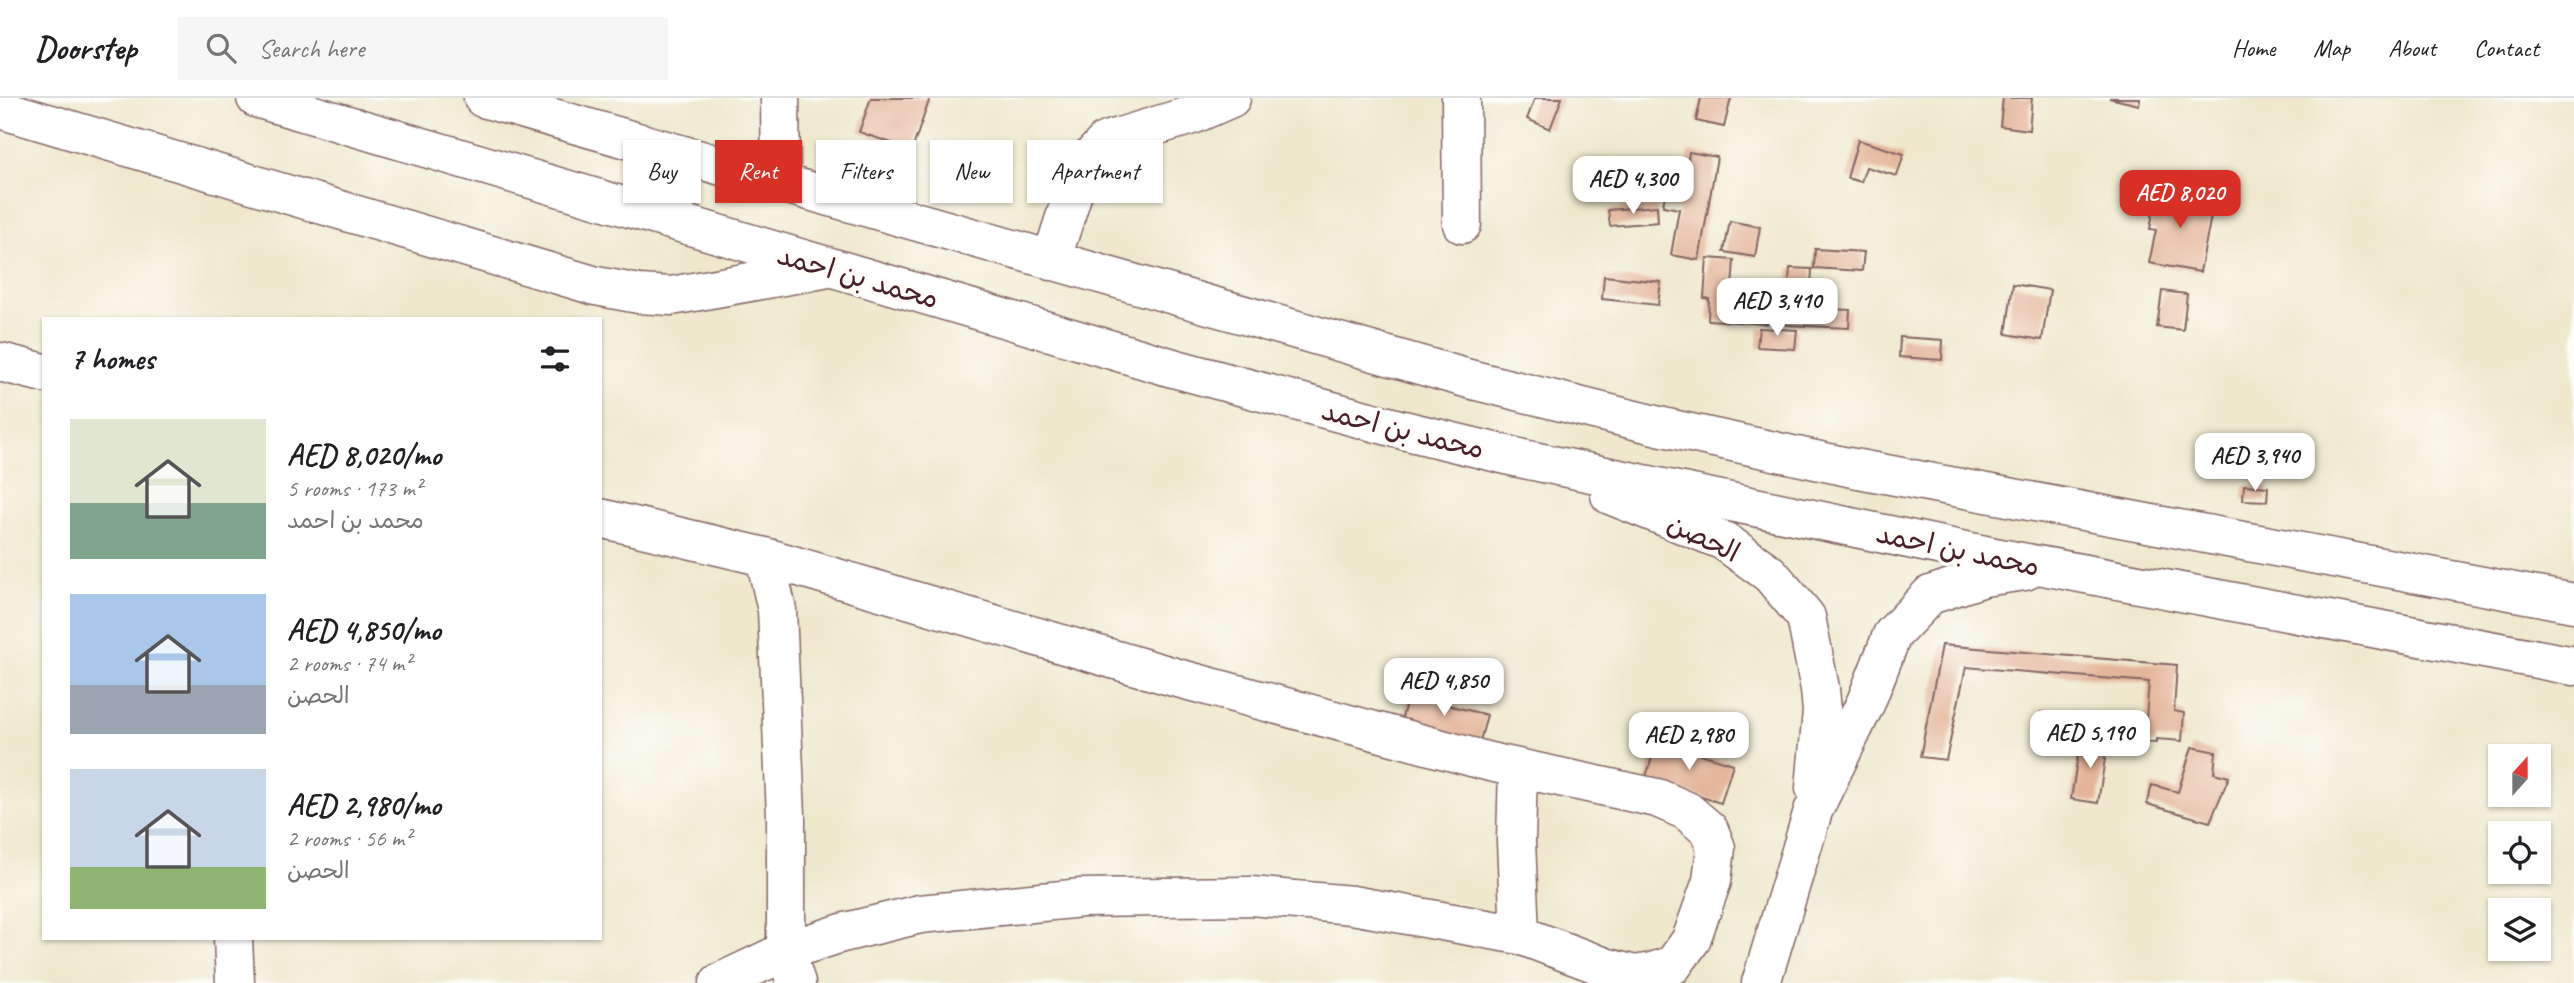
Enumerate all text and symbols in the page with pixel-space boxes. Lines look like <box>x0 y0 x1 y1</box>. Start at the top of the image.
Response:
search box <box>178 17 668 80</box>
text: Doorstep <box>35 27 136 69</box>
icon: search <box>202 29 240 67</box>
text: Search here <box>258 32 364 65</box>
text: Home <box>2232 33 2275 63</box>
text: Map <box>2313 33 2350 63</box>
text: About <box>2388 33 2436 63</box>
text: Contact <box>2474 33 2539 63</box>
chip: Buy <box>623 140 701 203</box>
chip: Rent <box>715 140 802 203</box>
chip: Filters <box>816 140 916 203</box>
chip: New <box>930 140 1013 203</box>
chip: Apartment <box>1027 140 1163 203</box>
pin: AED 4,300 <box>1553 156 1713 216</box>
text: AED 4,300 <box>1589 164 1677 193</box>
pin: AED 8,020 <box>2100 170 2260 230</box>
text: AED 8,020 <box>2136 178 2224 207</box>
street label: محمد بن احمد <box>773 237 943 316</box>
pin: AED 3,410 <box>1697 278 1857 338</box>
text: AED 3,410 <box>1733 286 1821 315</box>
text: 7 homes <box>70 340 155 378</box>
icon: filters <box>536 340 574 378</box>
street label: محمد بن احمد <box>1318 392 1488 467</box>
pin: AED 3,940 <box>2175 434 2335 493</box>
text: AED 8,020/mo <box>287 436 441 474</box>
text: AED 3,940 <box>2211 441 2299 470</box>
icon: home <box>126 447 210 531</box>
text: 5 rooms · 173 m² <box>287 474 422 503</box>
street label: الحصن <box>1662 505 1746 570</box>
text: محمد بن احمد <box>287 506 424 535</box>
street label: محمد بن احمد <box>1873 515 2043 584</box>
text: AED 4,850/mo <box>287 611 441 649</box>
icon: home <box>126 622 210 706</box>
text: 2 rooms · 74 m² <box>287 649 411 678</box>
pin: AED 4,850 <box>1364 658 1524 718</box>
text: AED 4,850 <box>1400 666 1488 695</box>
text: الحصن <box>287 681 350 710</box>
pin: AED 5,190 <box>2010 710 2170 770</box>
pin: AED 2,980 <box>1609 712 1769 772</box>
text: AED 5,190 <box>2046 718 2134 747</box>
text: AED 2,980 <box>1645 720 1733 749</box>
north arrow <box>2488 744 2552 807</box>
map controls <box>2488 744 2551 961</box>
text: AED 2,980/mo <box>287 786 441 824</box>
icon: home <box>126 797 210 881</box>
button: locate <box>2488 821 2551 884</box>
text: 2 rooms · 56 m² <box>287 824 411 853</box>
text: الحصن <box>287 856 350 885</box>
button: layers <box>2488 898 2551 961</box>

